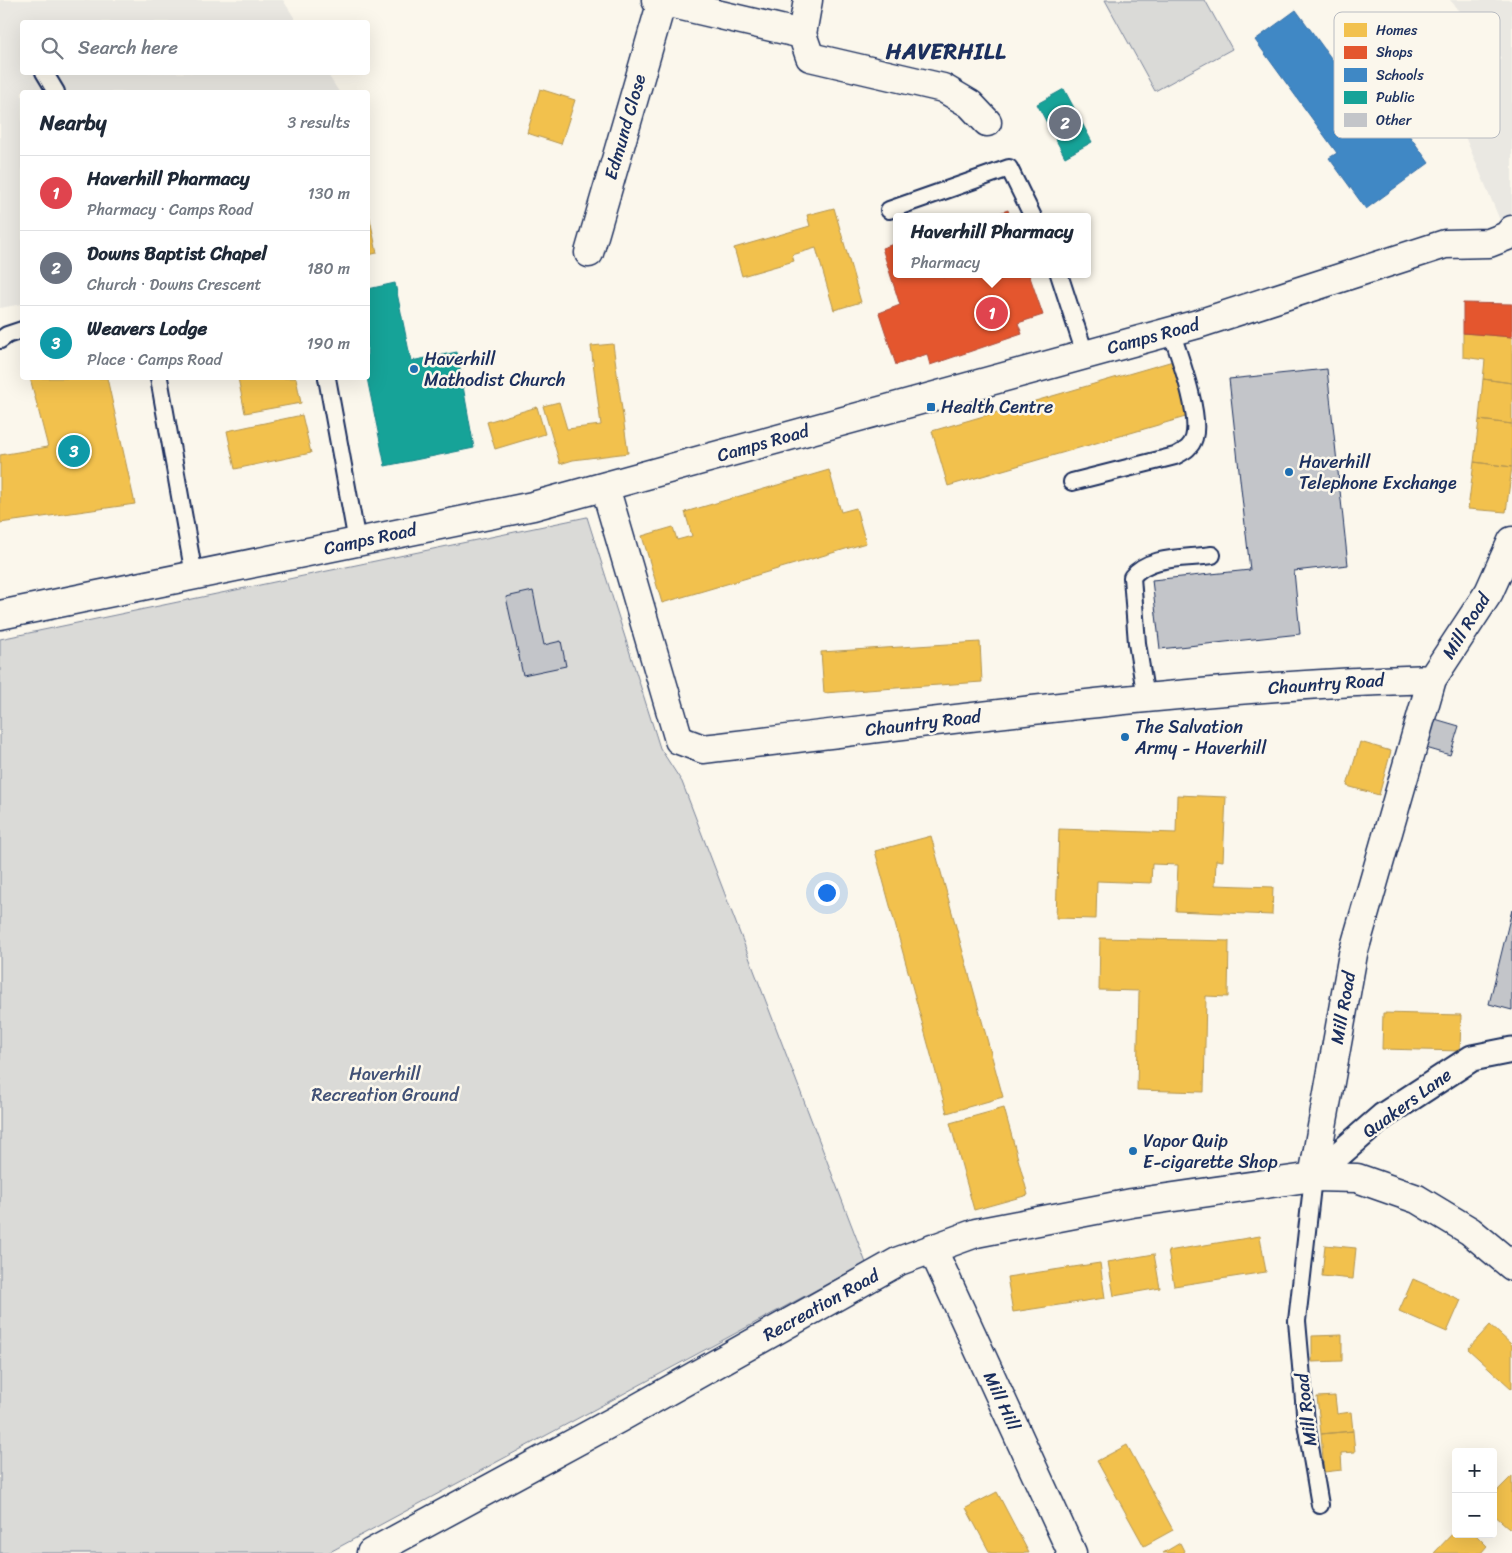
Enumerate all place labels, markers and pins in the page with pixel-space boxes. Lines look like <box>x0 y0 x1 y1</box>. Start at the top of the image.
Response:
pin: 2 <box>1049 104 1081 142</box>
pin: 1 <box>976 294 1008 332</box>
place label: Haverhill Mathodist Church <box>424 343 566 396</box>
marker: Haverhill Mathodist Church <box>408 363 420 375</box>
place label: Health Centre <box>941 391 1053 423</box>
marker: Health Centre <box>925 401 937 413</box>
pin: 3 <box>58 432 90 470</box>
place label: Haverhill Telephone Exchange <box>1299 446 1457 499</box>
marker: Haverhill Telephone Exchange <box>1283 466 1295 478</box>
place label: The Salvation Army - Haverhill <box>1134 711 1267 764</box>
marker: The Salvation Army - Haverhill <box>1119 731 1131 743</box>
place label: Vapor Quip E-cigarette Shop <box>1143 1125 1278 1178</box>
marker: Vapor Quip E-cigarette Shop <box>1127 1145 1139 1157</box>

